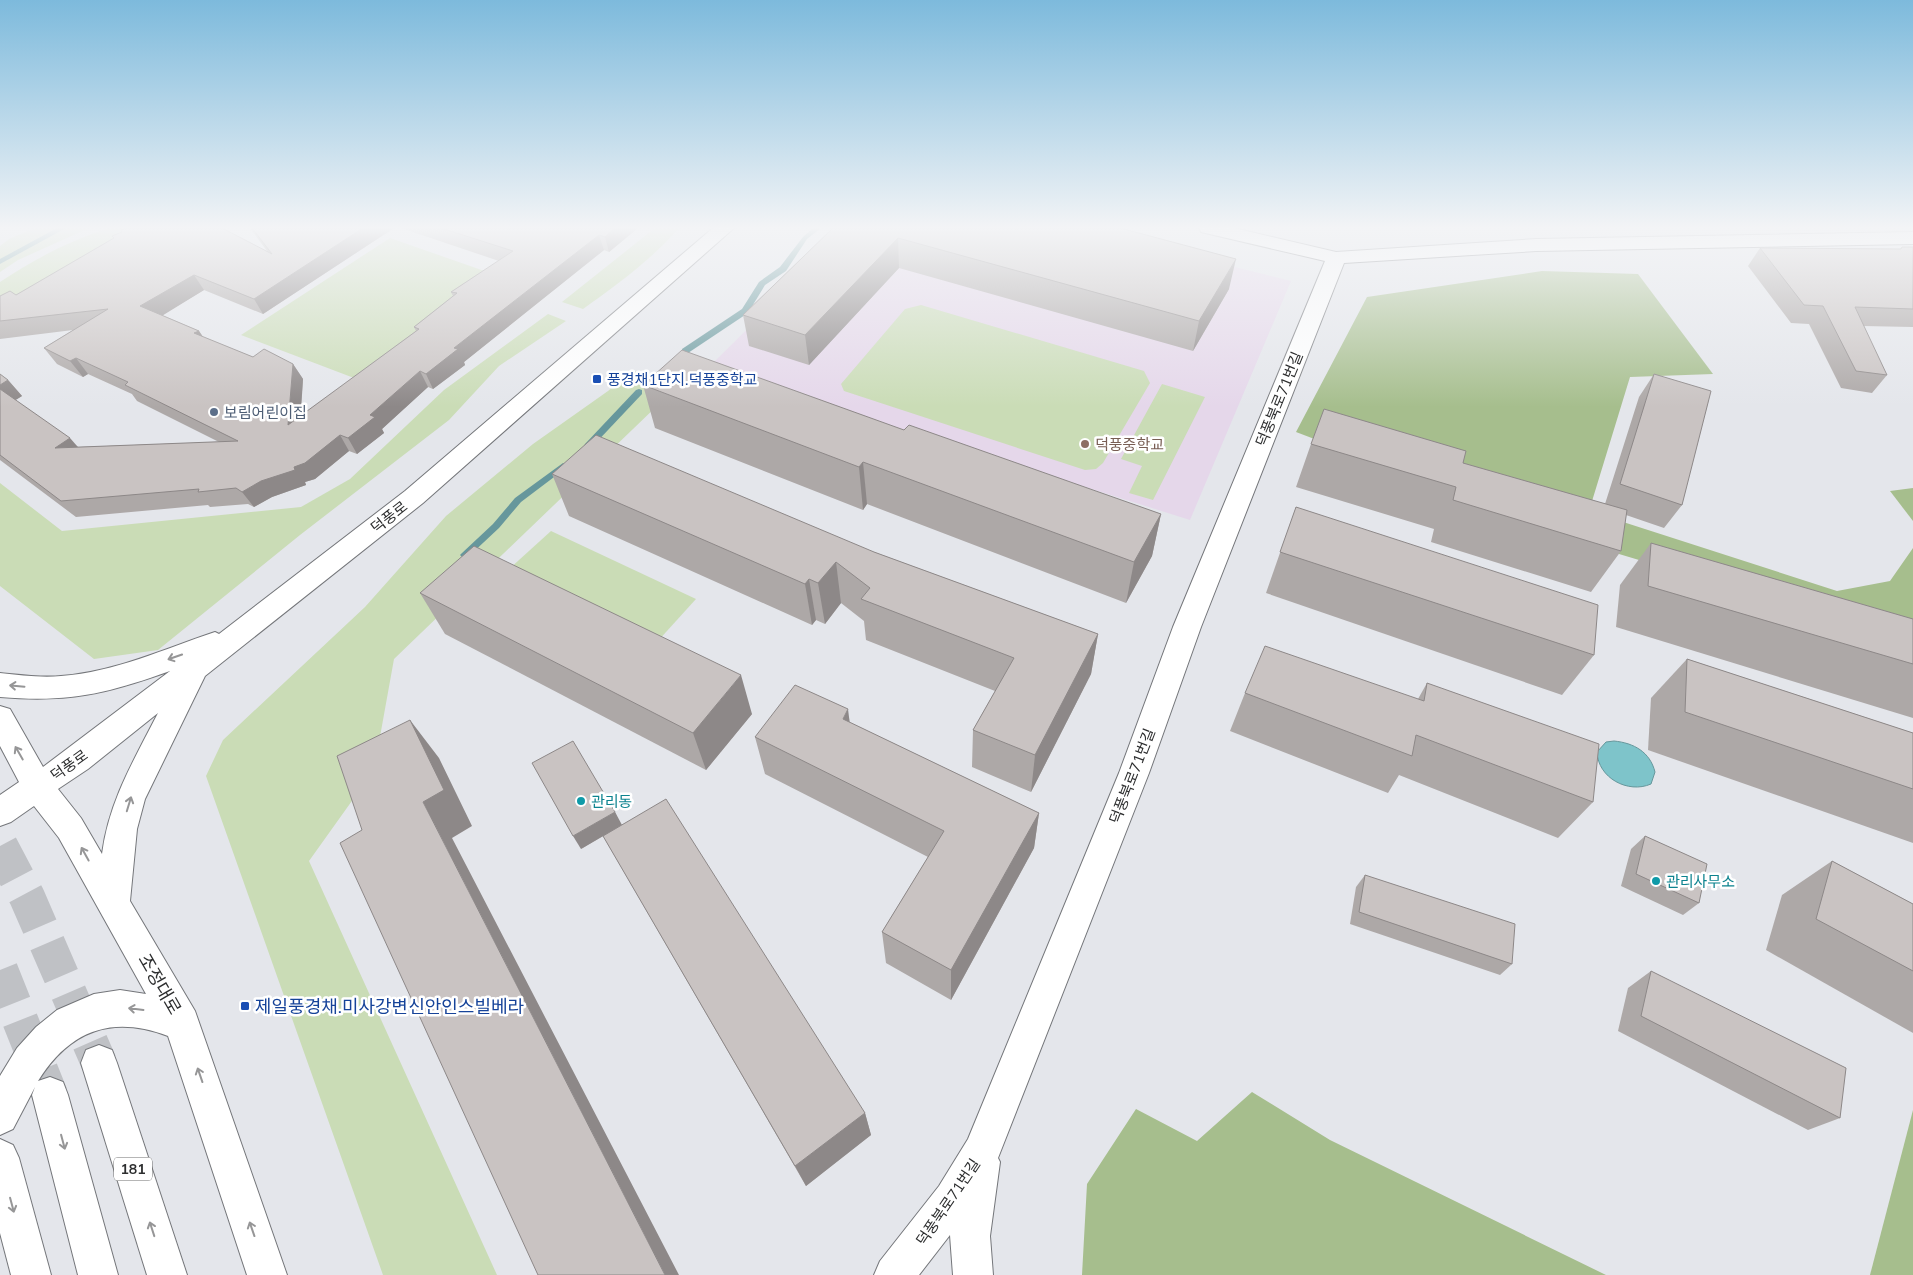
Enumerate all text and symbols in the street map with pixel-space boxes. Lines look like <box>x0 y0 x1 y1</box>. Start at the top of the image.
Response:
street label: 덕풍북로71번길 <box>1251 349 1307 449</box>
place label: 풍경채1단지.덕풍중학교 <box>607 370 757 389</box>
marker: 풍경채1단지.덕풍중학교 <box>591 373 603 385</box>
place label: 보림어린이집 <box>224 403 307 422</box>
marker: 보림어린이집 <box>208 406 220 418</box>
place label: 덕풍중학교 <box>1095 435 1164 454</box>
marker: 덕풍중학교 <box>1079 438 1091 450</box>
street label: 덕풍로 <box>367 497 411 537</box>
one-way arrow <box>168 653 183 662</box>
one-way arrow <box>10 681 26 691</box>
street label: 덕풍북로71번길 <box>1105 726 1159 826</box>
street label: 덕풍로 <box>47 745 91 785</box>
one-way arrow <box>13 746 23 760</box>
place label: 관리동 <box>591 792 632 811</box>
marker: 관리동 <box>575 795 587 807</box>
one-way arrow <box>124 797 134 813</box>
one-way arrow <box>79 847 89 861</box>
place label: 관리사무소 <box>1666 872 1735 891</box>
marker: 관리사무소 <box>1650 875 1662 887</box>
street label: 조정대로 <box>133 950 187 1018</box>
place label: 제일풍경채.미사강변신안인스빌베라 <box>255 995 525 1018</box>
marker: 제일풍경채.미사강변신안인스빌베라 <box>239 1000 251 1012</box>
one-way arrow <box>129 1004 145 1014</box>
one-way arrow <box>194 1067 204 1083</box>
one-way arrow <box>58 1134 68 1150</box>
street label: 덕풍북로71번길 <box>912 1155 984 1249</box>
road number: 181 <box>114 1158 152 1180</box>
one-way arrow <box>8 1197 18 1213</box>
one-way arrow <box>146 1221 156 1237</box>
one-way arrow <box>247 1222 256 1237</box>

